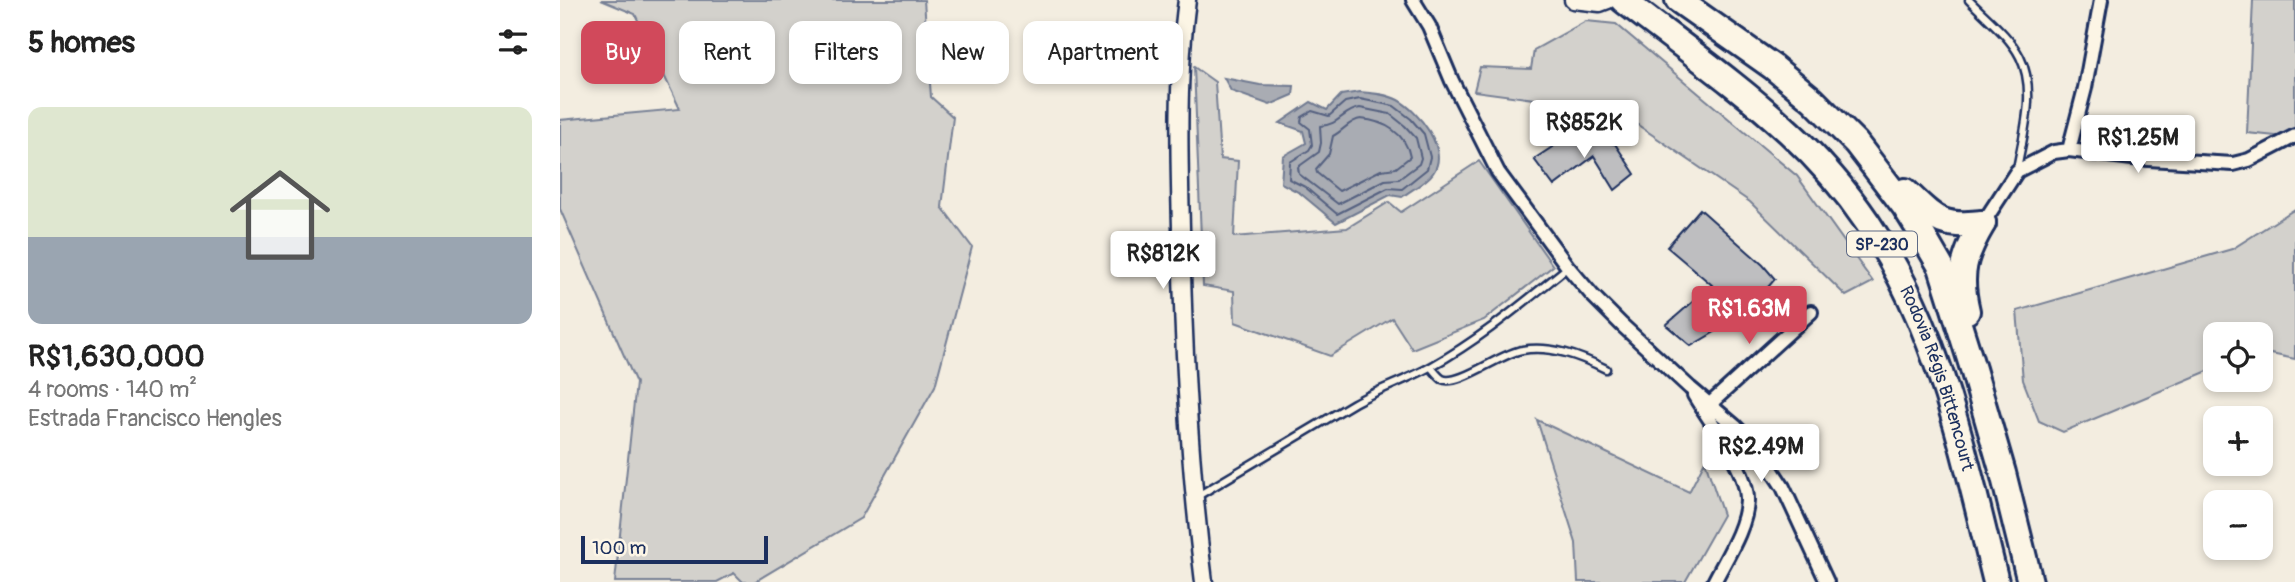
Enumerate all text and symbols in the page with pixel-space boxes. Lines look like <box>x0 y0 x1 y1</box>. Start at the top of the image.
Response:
chip: Buy <box>581 21 665 84</box>
chip: Rent <box>679 21 775 84</box>
chip: Filters <box>789 21 902 84</box>
chip: New <box>916 21 1009 84</box>
chip: Apartment <box>1023 21 1183 84</box>
icon: filters <box>494 23 532 61</box>
text: 5 homes <box>28 24 135 61</box>
pin: R$852K <box>1527 100 1641 160</box>
text: R$852K <box>1546 108 1622 137</box>
pin: R$1.25M <box>2073 116 2203 175</box>
text: R$1.25M <box>2097 123 2179 152</box>
icon: home <box>217 152 343 278</box>
pin: R$812K <box>1106 232 1220 291</box>
road number: SP-230 <box>1847 232 1917 256</box>
text: R$812K <box>1126 239 1200 268</box>
street label: Rodovia Régis Bittencourt <box>1894 282 1979 474</box>
pin: R$1.63M <box>1684 286 1814 346</box>
text: R$1.63M <box>1708 294 1790 323</box>
map controls <box>2203 322 2273 560</box>
button: locate <box>2203 322 2273 392</box>
text: R$1,630,000 <box>28 338 205 375</box>
text: 4 rooms · 140 m² <box>28 375 197 404</box>
text: Estrada Francisco Hengles <box>28 404 282 433</box>
button: + <box>2203 406 2273 476</box>
pin: R$2.49M <box>1696 424 1826 484</box>
text: R$2.49M <box>1718 432 1804 461</box>
button: − <box>2203 490 2273 560</box>
scale bar <box>581 533 768 565</box>
text: 100 m <box>592 536 646 560</box>

